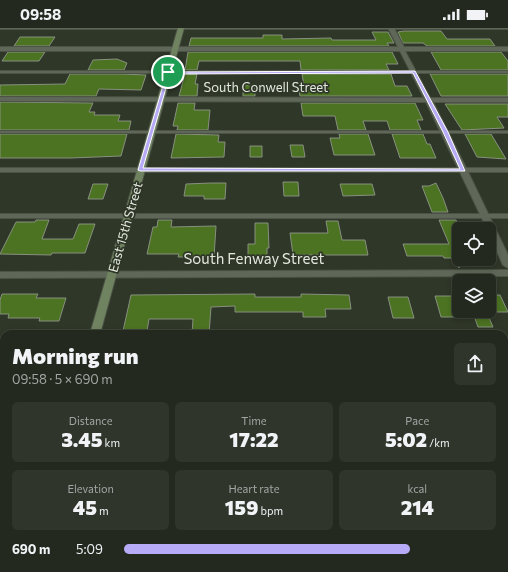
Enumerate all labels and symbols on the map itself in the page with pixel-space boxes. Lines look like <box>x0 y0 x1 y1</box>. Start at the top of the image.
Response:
pin <box>151 55 185 89</box>
street label: South Conwell Street <box>204 79 328 95</box>
street label: East 15th Street <box>104 180 146 274</box>
street label: South Fenway Street <box>184 249 324 267</box>

